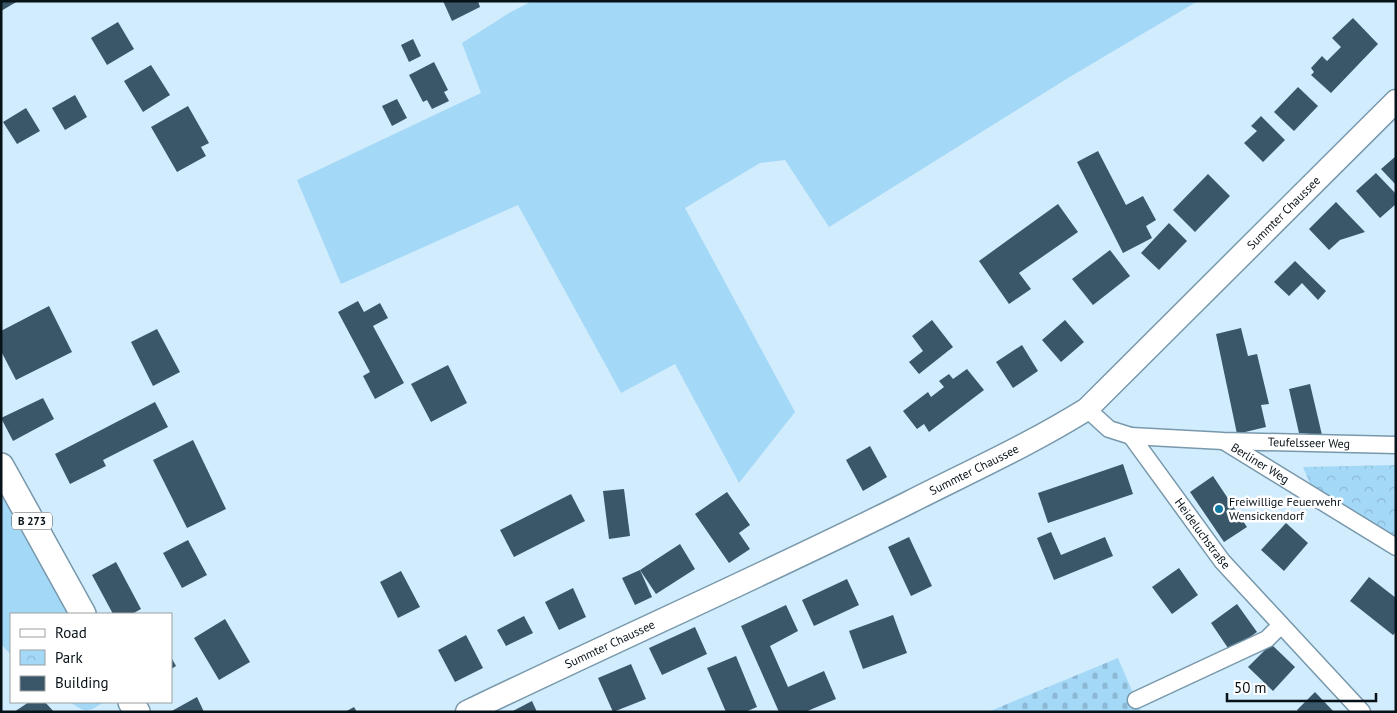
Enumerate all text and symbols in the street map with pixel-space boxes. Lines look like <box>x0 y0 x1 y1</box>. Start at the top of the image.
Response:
street label: Summter Chaussee <box>1243 173 1323 252</box>
street label: Teufelsseer Weg <box>1268 434 1350 451</box>
street label: Berliner Weg <box>1228 439 1292 487</box>
street label: Summter Chaussee <box>927 441 1021 498</box>
place label: Freiwillige Feuerwehr Wensickendorf <box>1229 494 1341 523</box>
street label: Heideluchstraße <box>1172 495 1234 572</box>
marker: Freiwillige Feuerwehr Wensickendorf <box>1213 503 1225 515</box>
road number: B 273 <box>12 512 52 530</box>
legend <box>10 613 172 703</box>
street label: Summter Chaussee <box>562 617 657 672</box>
text: Road <box>55 623 87 642</box>
text: Park <box>55 648 83 667</box>
scale bar <box>1227 670 1376 702</box>
text: Building <box>55 673 109 692</box>
text: 50 m <box>1234 678 1267 697</box>

